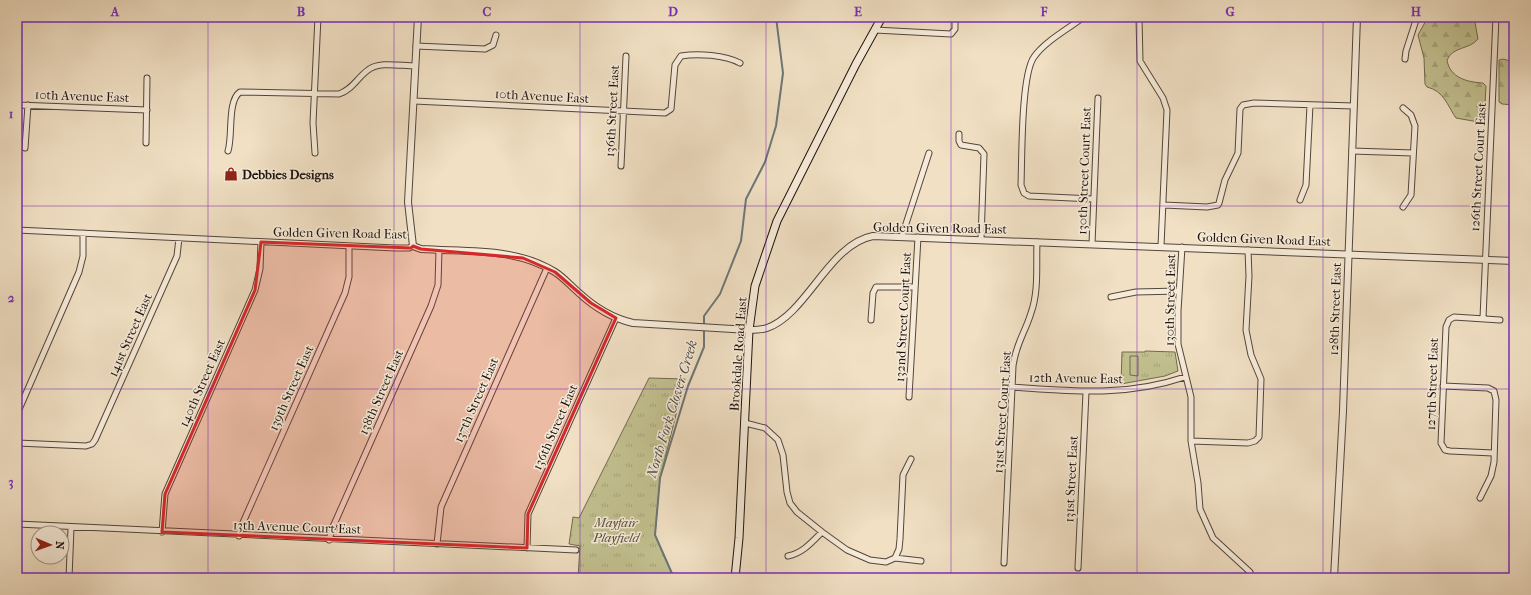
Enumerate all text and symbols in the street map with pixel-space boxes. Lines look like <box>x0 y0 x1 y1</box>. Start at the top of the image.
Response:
text: A <box>110 4 120 19</box>
text: B <box>297 4 306 19</box>
text: C <box>483 4 492 19</box>
text: D <box>668 4 678 19</box>
text: E <box>854 4 862 19</box>
text: F <box>1040 4 1048 19</box>
text: G <box>1225 4 1235 19</box>
text: H <box>1411 4 1422 19</box>
street label: 136th Street East <box>602 64 622 157</box>
street label: 10th Avenue East <box>494 86 590 106</box>
street label: 10th Avenue East <box>34 87 130 105</box>
street label: 126th Street Court East <box>1467 102 1489 232</box>
text: 1 <box>9 106 14 121</box>
street label: 130th Street Court East <box>1074 106 1094 235</box>
shop icon: Debbies Designs <box>223 166 239 182</box>
place label: Debbies Designs <box>242 167 334 183</box>
street label: Golden Given Road East <box>873 219 1007 237</box>
street label: Golden Given Road East <box>273 224 407 242</box>
street label: Golden Given Road East <box>1197 229 1332 249</box>
street label: 132nd Street Court East <box>892 251 914 382</box>
street label: 130th Street East <box>1162 253 1178 346</box>
street label: 128th Street East <box>1326 262 1344 356</box>
text: 2 <box>8 290 15 305</box>
street label: 141st Street East <box>105 291 155 379</box>
street label: Brookdale Road East <box>727 296 749 412</box>
street label: 140th Street East <box>176 336 228 429</box>
street label: 127th Street East <box>1423 337 1441 431</box>
water label: North Fork Clover Creek <box>643 338 701 481</box>
street label: 139th Street East <box>265 343 317 433</box>
street label: 138th Street East <box>355 347 407 437</box>
street label: 131st Street Court East <box>990 350 1014 474</box>
street label: 137th Street East <box>451 355 502 445</box>
street label: 12th Avenue East <box>1029 370 1124 386</box>
street label: 136th Street East <box>529 381 581 472</box>
street label: 131st Street East <box>1061 435 1081 523</box>
text: 3 <box>8 474 14 490</box>
park label: Mayfair Playfield <box>592 515 641 545</box>
street label: 13th Avenue Court East <box>233 517 362 537</box>
north arrow <box>30 525 70 565</box>
text: N <box>53 541 66 550</box>

